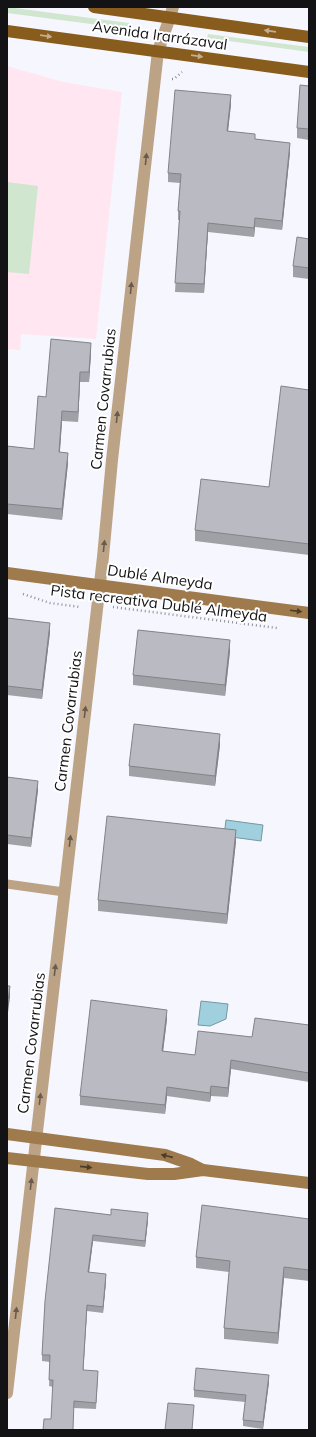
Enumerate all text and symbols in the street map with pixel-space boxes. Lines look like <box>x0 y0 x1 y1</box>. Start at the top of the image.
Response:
street label: Avenida Irarrázaval <box>91 16 229 54</box>
one-way arrow <box>264 28 276 35</box>
one-way arrow <box>40 33 52 39</box>
one-way arrow <box>190 53 203 59</box>
one-way arrow <box>143 153 149 165</box>
one-way arrow <box>128 282 135 294</box>
street label: Carmen Covarrubias <box>86 327 120 471</box>
one-way arrow <box>114 411 120 423</box>
one-way arrow <box>101 540 107 552</box>
street label: Dublé Almeyda <box>106 560 214 594</box>
street label: Pista recreativa Dublé Almeyda <box>50 580 268 626</box>
one-way arrow <box>290 608 302 614</box>
street label: Carmen Covarrubias <box>50 649 86 793</box>
one-way arrow <box>82 706 88 718</box>
one-way arrow <box>67 835 73 847</box>
one-way arrow <box>52 964 58 976</box>
street label: Carmen Covarrubias <box>13 971 49 1115</box>
one-way arrow <box>37 1093 43 1105</box>
one-way arrow <box>160 1153 172 1159</box>
one-way arrow <box>80 1164 92 1170</box>
one-way arrow <box>27 1178 34 1190</box>
one-way arrow <box>13 1307 19 1319</box>

